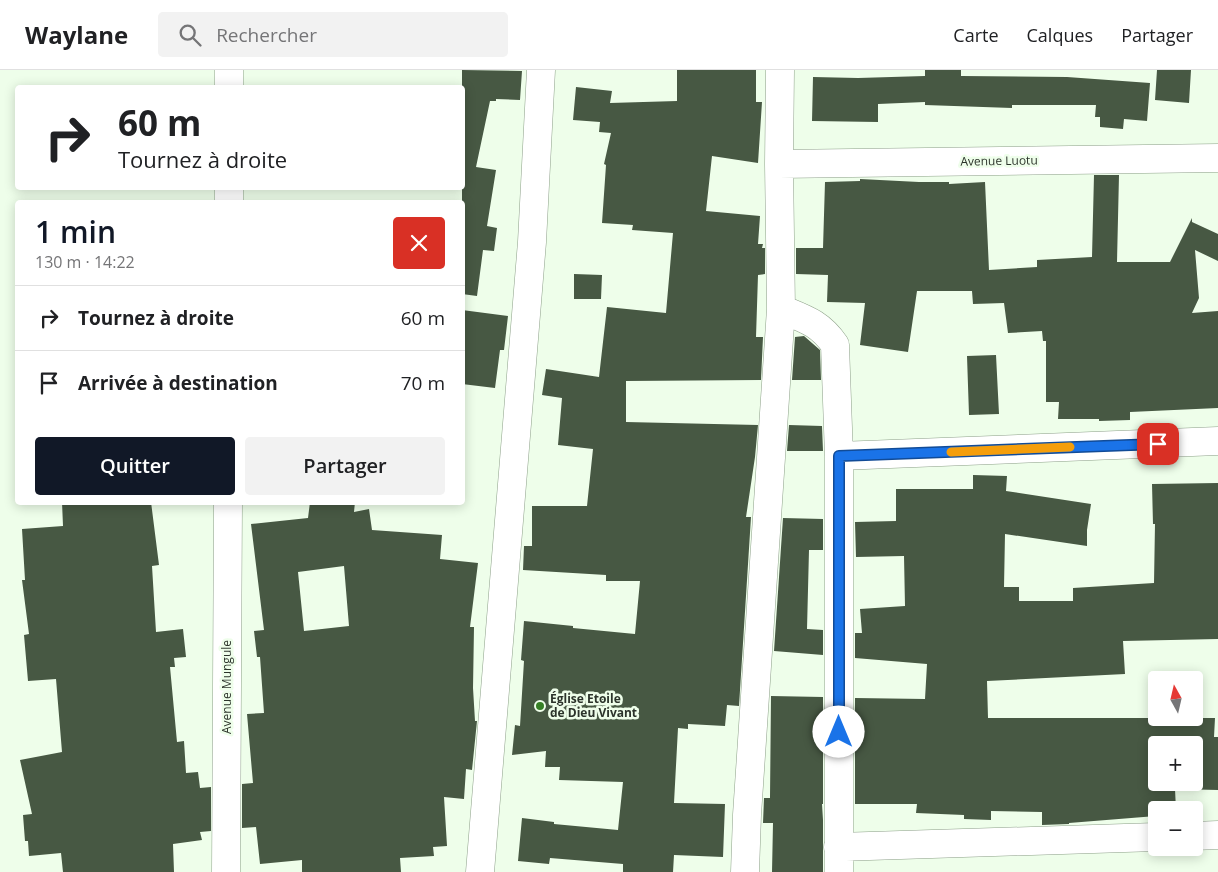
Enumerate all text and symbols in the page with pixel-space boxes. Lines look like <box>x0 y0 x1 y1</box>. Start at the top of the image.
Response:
search box <box>158 12 508 57</box>
text: Waylane <box>25 18 128 51</box>
icon: search <box>176 21 204 49</box>
text: Rechercher <box>216 22 317 48</box>
text: Carte <box>953 23 999 47</box>
text: Calques <box>1027 23 1093 47</box>
text: Partager <box>1121 23 1193 47</box>
text: 60 m <box>118 99 201 146</box>
icon: right <box>35 105 100 170</box>
text: Tournez à droite <box>118 144 287 174</box>
street label: Avenue Luotu <box>960 151 1038 170</box>
text: 1 min <box>35 211 116 252</box>
button: close <box>393 217 445 269</box>
text: 130 m · 14:22 <box>35 251 135 273</box>
icon: right <box>35 304 63 332</box>
text: Tournez à droite <box>78 305 234 331</box>
text: 60 m <box>401 305 445 331</box>
icon: arrive <box>35 369 63 397</box>
text: Arrivée à destination <box>78 370 278 396</box>
text: 70 m <box>401 370 445 396</box>
pin <box>1137 423 1179 465</box>
icon: arrive <box>1144 430 1172 458</box>
button: Quitter <box>35 437 235 495</box>
button: Partager <box>245 437 445 495</box>
street label: Avenue Mungule <box>218 640 235 734</box>
north arrow <box>1148 671 1202 726</box>
map controls <box>1148 671 1203 856</box>
place label: Église Etoile de Dieu Vivant <box>550 690 637 721</box>
marker: Église Etoile de Dieu Vivant <box>534 700 546 712</box>
position arrow <box>812 705 864 757</box>
button: + <box>1148 736 1203 791</box>
button: − <box>1148 801 1203 856</box>

